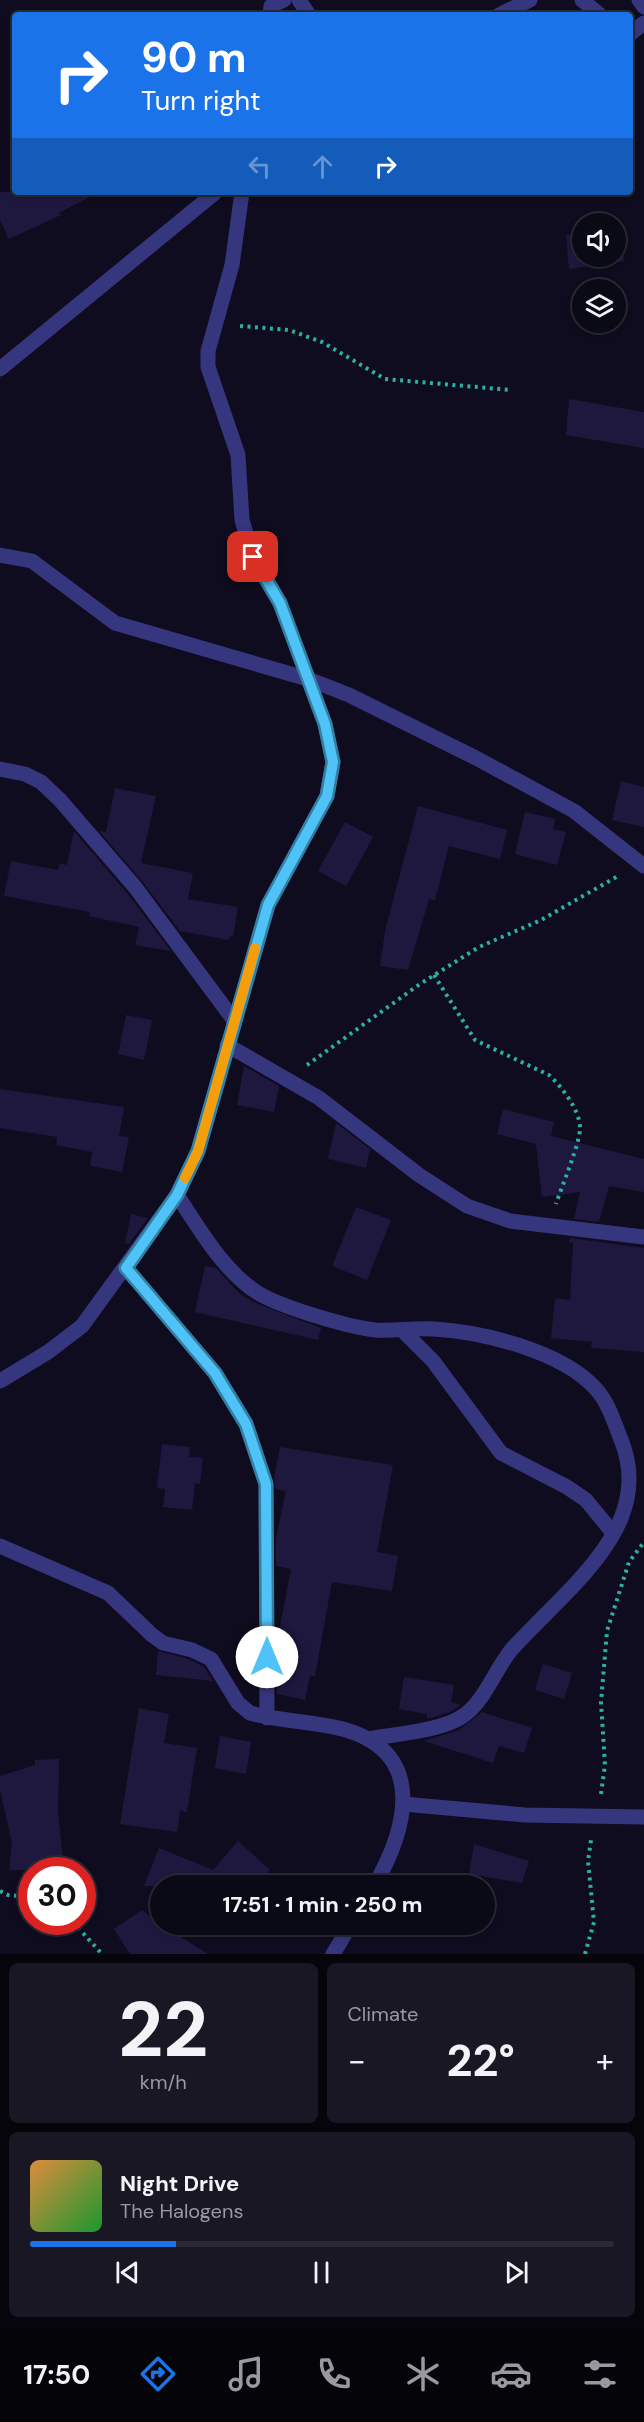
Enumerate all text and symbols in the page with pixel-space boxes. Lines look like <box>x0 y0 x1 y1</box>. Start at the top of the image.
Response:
text: 90 m <box>141 30 247 85</box>
icon: right <box>42 36 120 114</box>
text: Turn right <box>141 83 261 118</box>
icon: left <box>243 150 276 183</box>
icon: ahead <box>306 150 339 183</box>
icon: right <box>369 150 402 183</box>
map controls <box>572 213 626 333</box>
button: sound <box>572 213 626 267</box>
button: layers <box>572 279 626 333</box>
pin <box>227 531 278 582</box>
icon: arrive <box>236 540 269 573</box>
position arrow <box>235 1625 299 1689</box>
speed limit sign: 30 <box>18 1857 96 1935</box>
text: 17:51 · 1 min · 250 m <box>222 1890 423 1919</box>
text: 22 <box>118 1979 208 2080</box>
text: Climate <box>348 2001 418 2027</box>
text: 22° <box>447 2031 515 2090</box>
text: − <box>348 2039 366 2082</box>
text: + <box>596 2039 614 2082</box>
text: km/h <box>140 2069 187 2095</box>
text: Night Drive <box>120 2169 239 2198</box>
text: The Halogens <box>120 2198 243 2224</box>
icon: previous <box>111 2256 144 2289</box>
icon: pause <box>305 2256 338 2289</box>
icon: next <box>500 2256 533 2289</box>
icon: directions <box>137 2353 179 2395</box>
icon: music <box>225 2353 267 2395</box>
icon: phone <box>313 2353 355 2395</box>
icon: climate <box>402 2353 444 2395</box>
icon: car <box>490 2353 532 2395</box>
icon: filters <box>579 2353 621 2395</box>
text: 17:50 <box>23 2357 90 2392</box>

